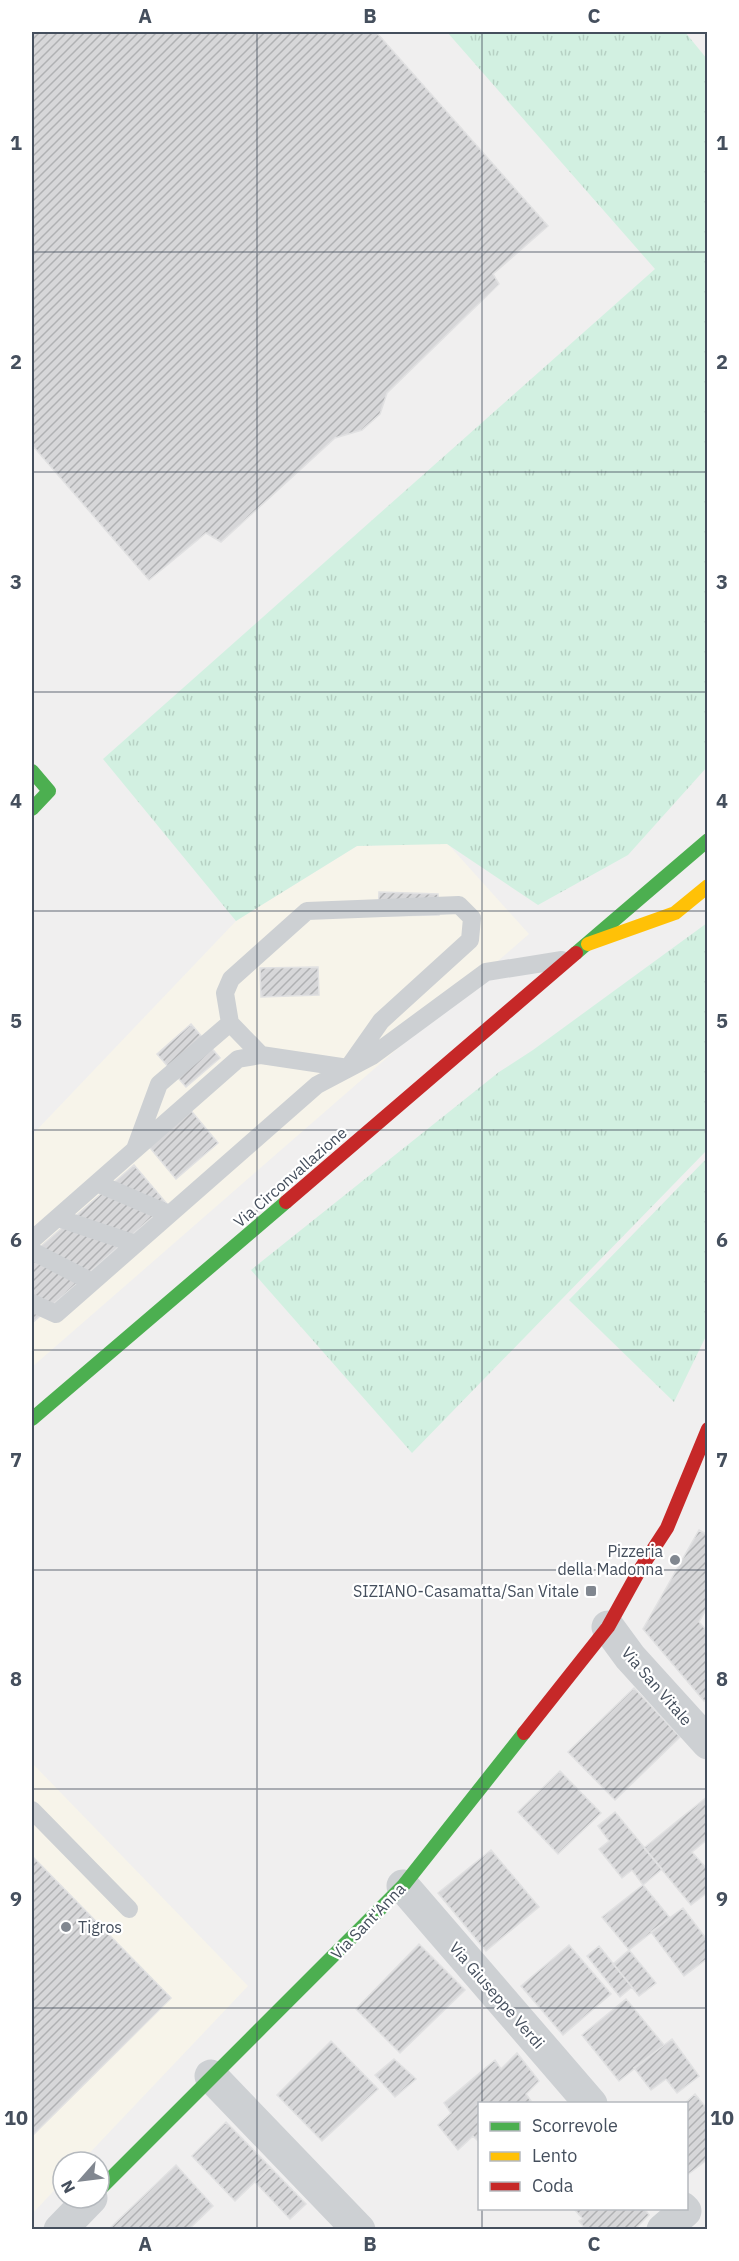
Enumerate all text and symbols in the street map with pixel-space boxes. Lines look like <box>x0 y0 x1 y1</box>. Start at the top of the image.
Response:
text: A <box>138 2 152 29</box>
text: B <box>363 2 377 29</box>
text: C <box>587 2 601 29</box>
text: 1 <box>10 129 22 156</box>
text: 1 <box>716 129 728 156</box>
text: 2 <box>10 348 22 375</box>
text: 2 <box>716 348 728 375</box>
text: 3 <box>10 568 22 595</box>
text: 3 <box>716 568 728 595</box>
text: 4 <box>10 787 22 814</box>
text: 4 <box>716 787 728 814</box>
text: 5 <box>10 1007 22 1034</box>
text: 5 <box>716 1007 728 1034</box>
street label: Via Circonvallazione <box>229 1122 351 1232</box>
text: 6 <box>10 1226 22 1253</box>
text: 6 <box>716 1226 728 1253</box>
text: 7 <box>10 1446 22 1473</box>
text: 7 <box>716 1446 728 1473</box>
place label: Pizzeria della Madonna <box>557 1541 663 1579</box>
marker: Pizzeria della Madonna <box>668 1553 682 1567</box>
place label: SIZIANO-Casamatta/San Vitale <box>353 1581 579 1601</box>
marker: SIZIANO-Casamatta/San Vitale <box>584 1584 598 1598</box>
street label: Via San Vitale <box>617 1643 697 1730</box>
text: 8 <box>10 1665 22 1692</box>
text: 8 <box>716 1665 728 1692</box>
street label: Via Sant'Anna <box>327 1878 410 1963</box>
text: 9 <box>10 1885 22 1912</box>
text: 9 <box>716 1885 728 1912</box>
place label: Tigros <box>78 1917 122 1937</box>
marker: Tigros <box>59 1920 73 1934</box>
street label: Via Giuseppe Verdi <box>445 1937 549 2053</box>
legend <box>478 2102 688 2210</box>
text: 10 <box>4 2104 28 2131</box>
text: 10 <box>710 2104 734 2131</box>
text: Scorrevole <box>532 2114 618 2137</box>
text: Lento <box>532 2144 577 2167</box>
north arrow <box>51 2150 111 2210</box>
text: Coda <box>532 2174 574 2197</box>
text: N <box>56 2177 79 2197</box>
text: A <box>138 2230 152 2257</box>
text: B <box>363 2230 377 2257</box>
text: C <box>587 2230 601 2257</box>

